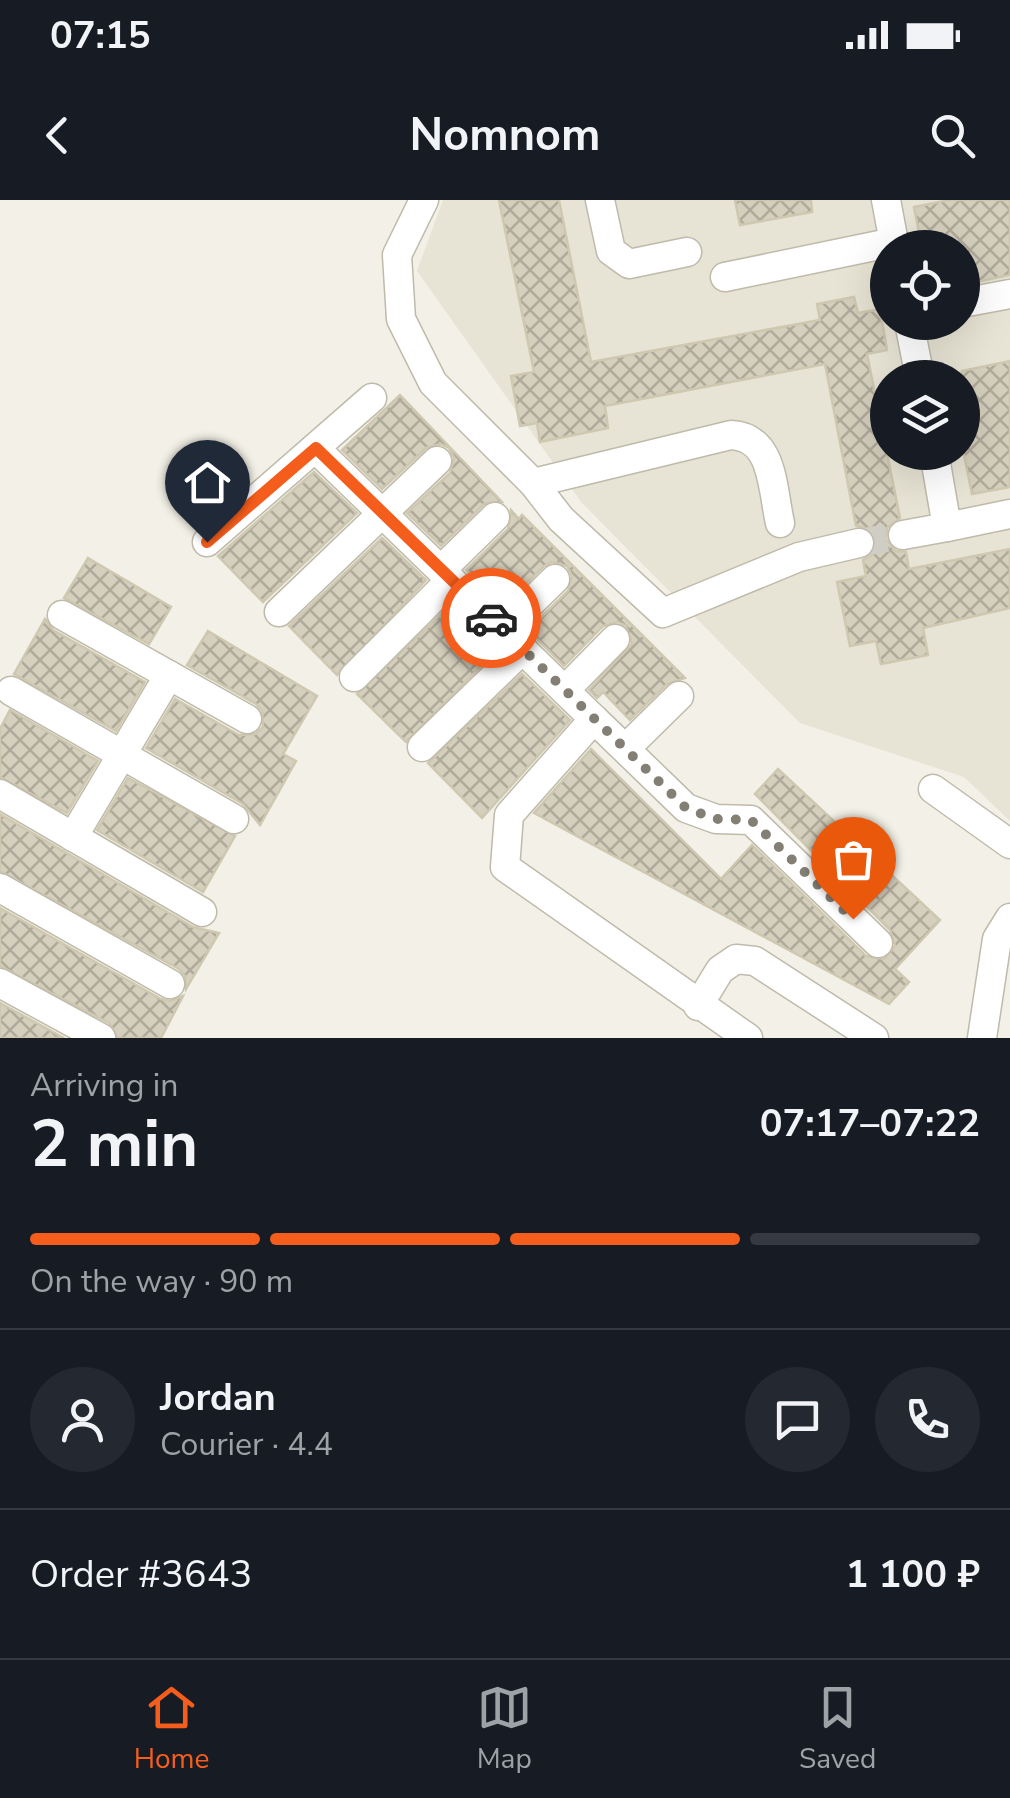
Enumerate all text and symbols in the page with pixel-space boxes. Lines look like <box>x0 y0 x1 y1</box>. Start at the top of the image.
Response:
text: 07:15 <box>50 10 151 61</box>
text: Nomnom <box>410 105 600 166</box>
icon: back <box>30 108 85 163</box>
icon: search <box>925 108 980 163</box>
map controls <box>870 230 980 470</box>
button: locate <box>870 230 980 340</box>
button: layers <box>870 360 980 470</box>
pin <box>165 440 250 543</box>
icon: home <box>180 455 235 510</box>
courier <box>441 568 541 668</box>
icon: car <box>464 591 519 646</box>
pin <box>811 817 896 920</box>
icon: bag <box>826 832 881 887</box>
text: Arriving in <box>30 1064 178 1107</box>
text: 07:17–07:22 <box>760 1098 980 1149</box>
text: 2 min <box>30 1100 198 1189</box>
text: On the way · 90 m <box>30 1260 293 1303</box>
button: person <box>30 1367 135 1472</box>
button: chat <box>745 1367 850 1472</box>
button: phone <box>875 1367 980 1472</box>
text: Jordan <box>160 1372 276 1423</box>
text: Courier · 4.4 <box>160 1423 333 1466</box>
text: Order #3643 <box>30 1549 252 1600</box>
text: 1 100 ₽ <box>845 1549 980 1600</box>
tab: Home <box>134 1680 209 1778</box>
tab: Map <box>477 1680 532 1778</box>
tab: Saved <box>799 1680 876 1778</box>

